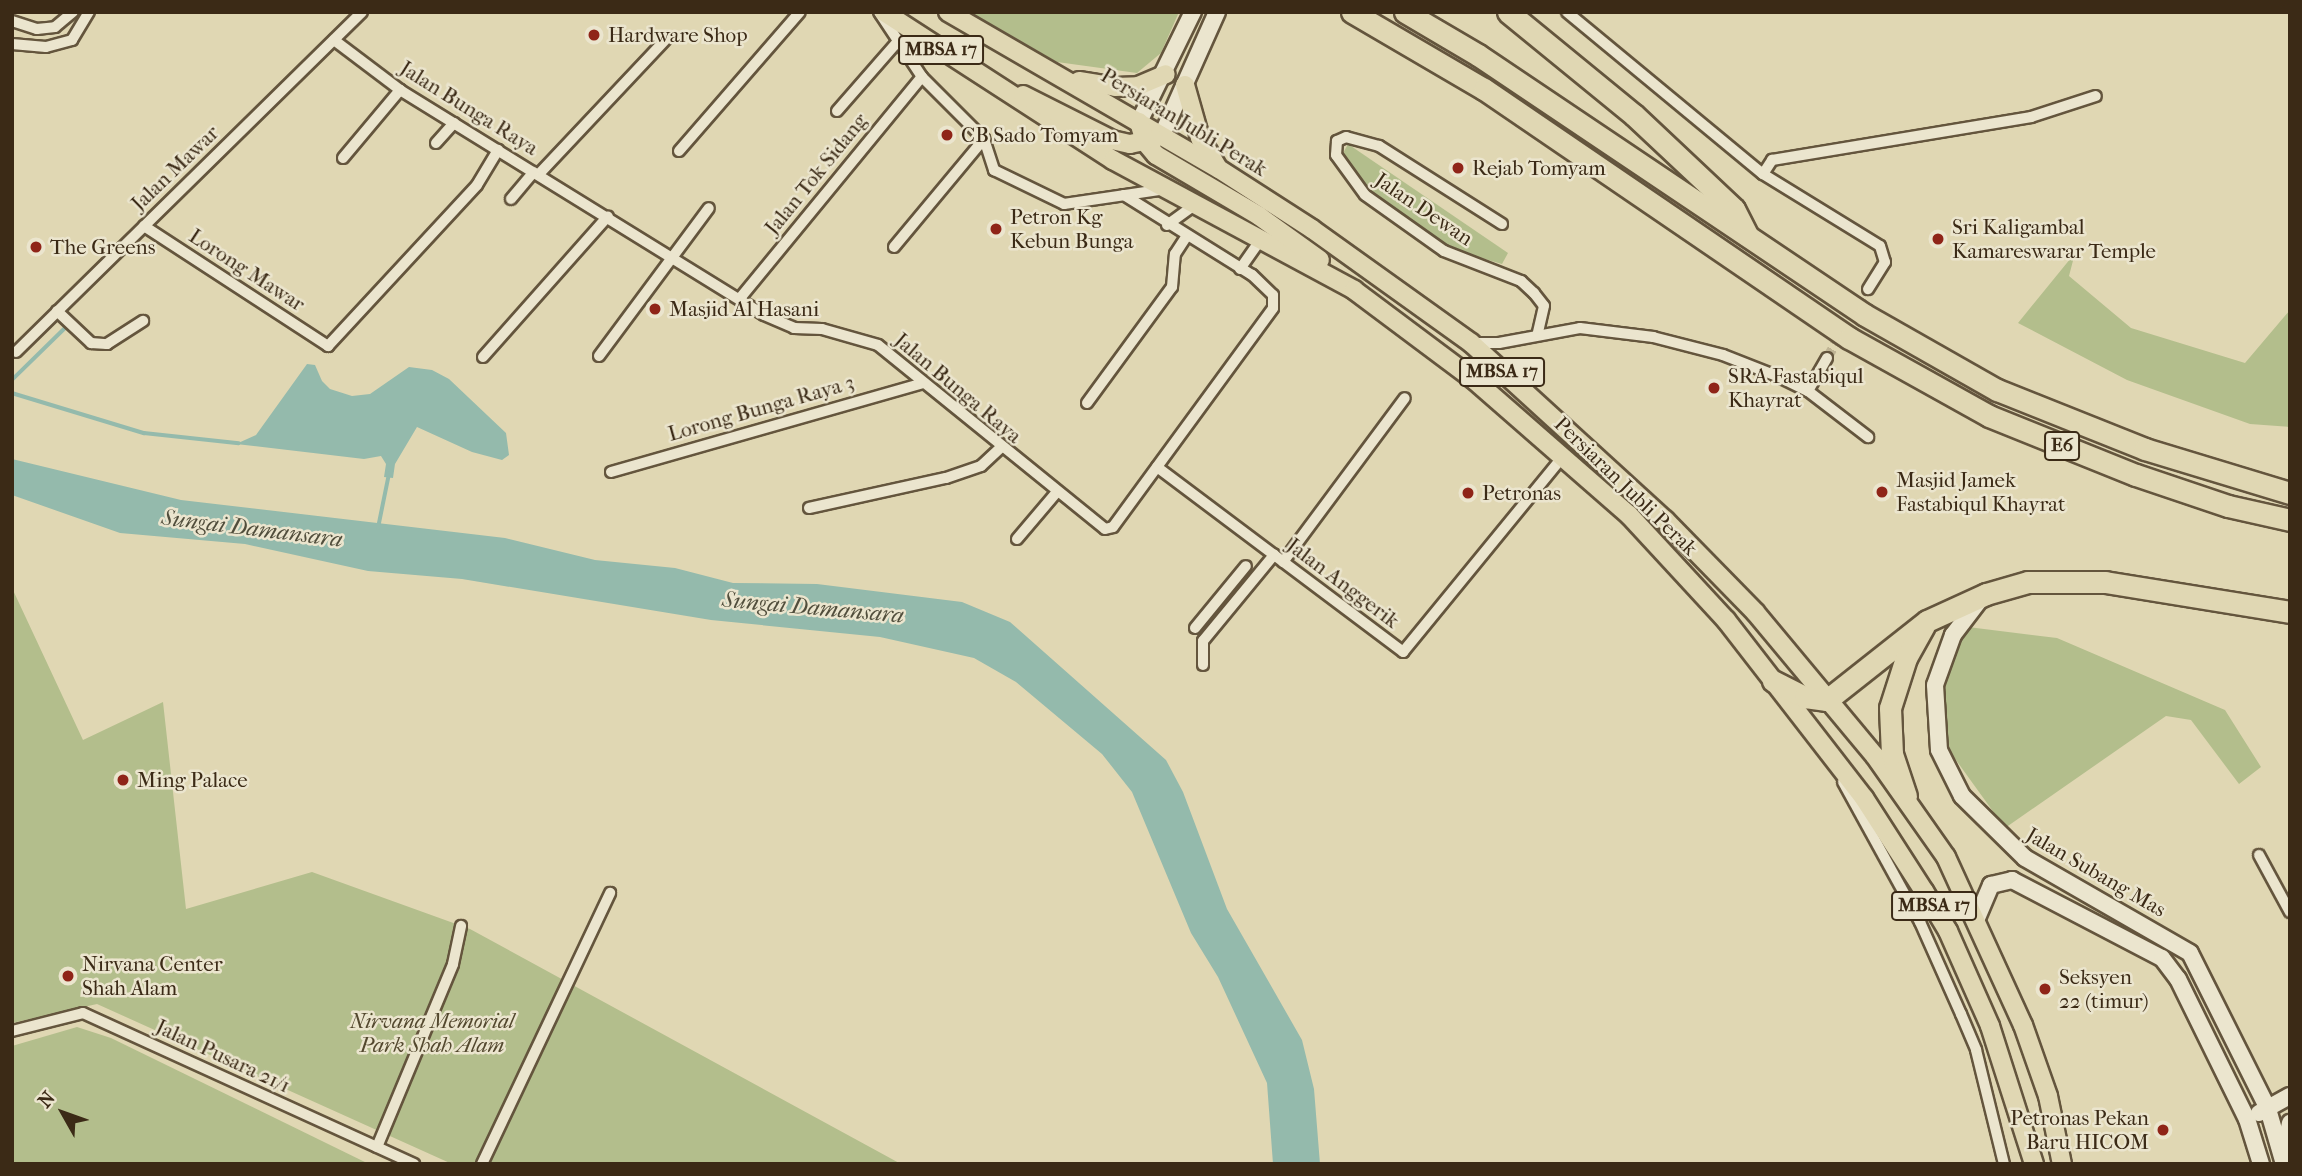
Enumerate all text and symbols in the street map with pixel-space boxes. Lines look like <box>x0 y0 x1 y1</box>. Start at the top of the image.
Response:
place label: Hardware Shop <box>608 22 748 48</box>
marker: Hardware Shop <box>586 27 602 43</box>
road number: MBSA 17 <box>897 34 985 66</box>
street label: Jalan Bunga Raya <box>395 55 543 161</box>
street label: Persiaran Jubli Perak <box>1096 62 1272 182</box>
street label: Jalan Tok Sidang <box>759 108 873 240</box>
street label: Jalan Mawar <box>126 120 224 216</box>
place label: CB Sado Tomyam <box>961 122 1118 148</box>
marker: CB Sado Tomyam <box>939 127 955 143</box>
place label: Rejab Tomyam <box>1472 155 1606 181</box>
marker: Rejab Tomyam <box>1450 160 1466 176</box>
street label: Jalan Dewan <box>1370 167 1478 251</box>
place label: Petron Kg Kebun Bunga <box>1010 204 1133 254</box>
place label: Sri Kaligambal Kamareswarar Temple <box>1952 214 2156 264</box>
marker: Petron Kg Kebun Bunga <box>988 221 1004 237</box>
street label: Lorong Mawar <box>184 223 310 317</box>
marker: Sri Kaligambal Kamareswarar Temple <box>1930 231 1946 247</box>
place label: The Greens <box>50 234 156 260</box>
marker: The Greens <box>28 239 44 255</box>
place label: Masjid Al Hasani <box>669 296 819 322</box>
marker: Masjid Al Hasani <box>647 301 663 317</box>
street label: Jalan Bunga Raya <box>889 328 1027 448</box>
road number: MBSA 17 <box>1458 356 1546 388</box>
place label: SRA Fastabiqul Khayrat <box>1728 363 1863 413</box>
street label: Lorong Bunga Raya 3 <box>665 369 857 447</box>
marker: SRA Fastabiqul Khayrat <box>1706 380 1722 396</box>
street label: Persiaran Jubli Perak <box>1549 411 1703 561</box>
road number: E6 <box>2043 430 2081 462</box>
place label: Masjid Jamek Fastabiqul Khayrat <box>1896 467 2066 517</box>
place label: Petronas <box>1482 480 1561 506</box>
marker: Masjid Jamek Fastabiqul Khayrat <box>1874 484 1890 500</box>
marker: Petronas <box>1460 485 1476 501</box>
water label: Sungai Damansara <box>160 504 344 554</box>
street label: Jalan Anggerik <box>1282 533 1404 633</box>
water label: Sungai Damansara <box>721 586 905 630</box>
place label: Ming Palace <box>137 767 248 793</box>
marker: Ming Palace <box>115 772 131 788</box>
street label: Jalan Subang Mas <box>2022 822 2170 922</box>
road number: MBSA 17 <box>1890 890 1978 922</box>
place label: Nirvana Center Shah Alam <box>82 951 223 1001</box>
place label: Seksyen 22 (timur) <box>2059 964 2149 1014</box>
marker: Nirvana Center Shah Alam <box>60 968 76 984</box>
marker: Seksyen 22 (timur) <box>2037 981 2053 997</box>
park label: Nirvana Memorial Park Shah Alam <box>350 1008 514 1058</box>
street label: Jalan Pusara 21/1 <box>152 1014 294 1098</box>
north arrow <box>28 1078 98 1148</box>
text: N <box>34 1087 60 1112</box>
place label: Petronas Pekan Baru HICOM <box>2010 1105 2149 1155</box>
marker: Petronas Pekan Baru HICOM <box>2155 1122 2171 1138</box>

